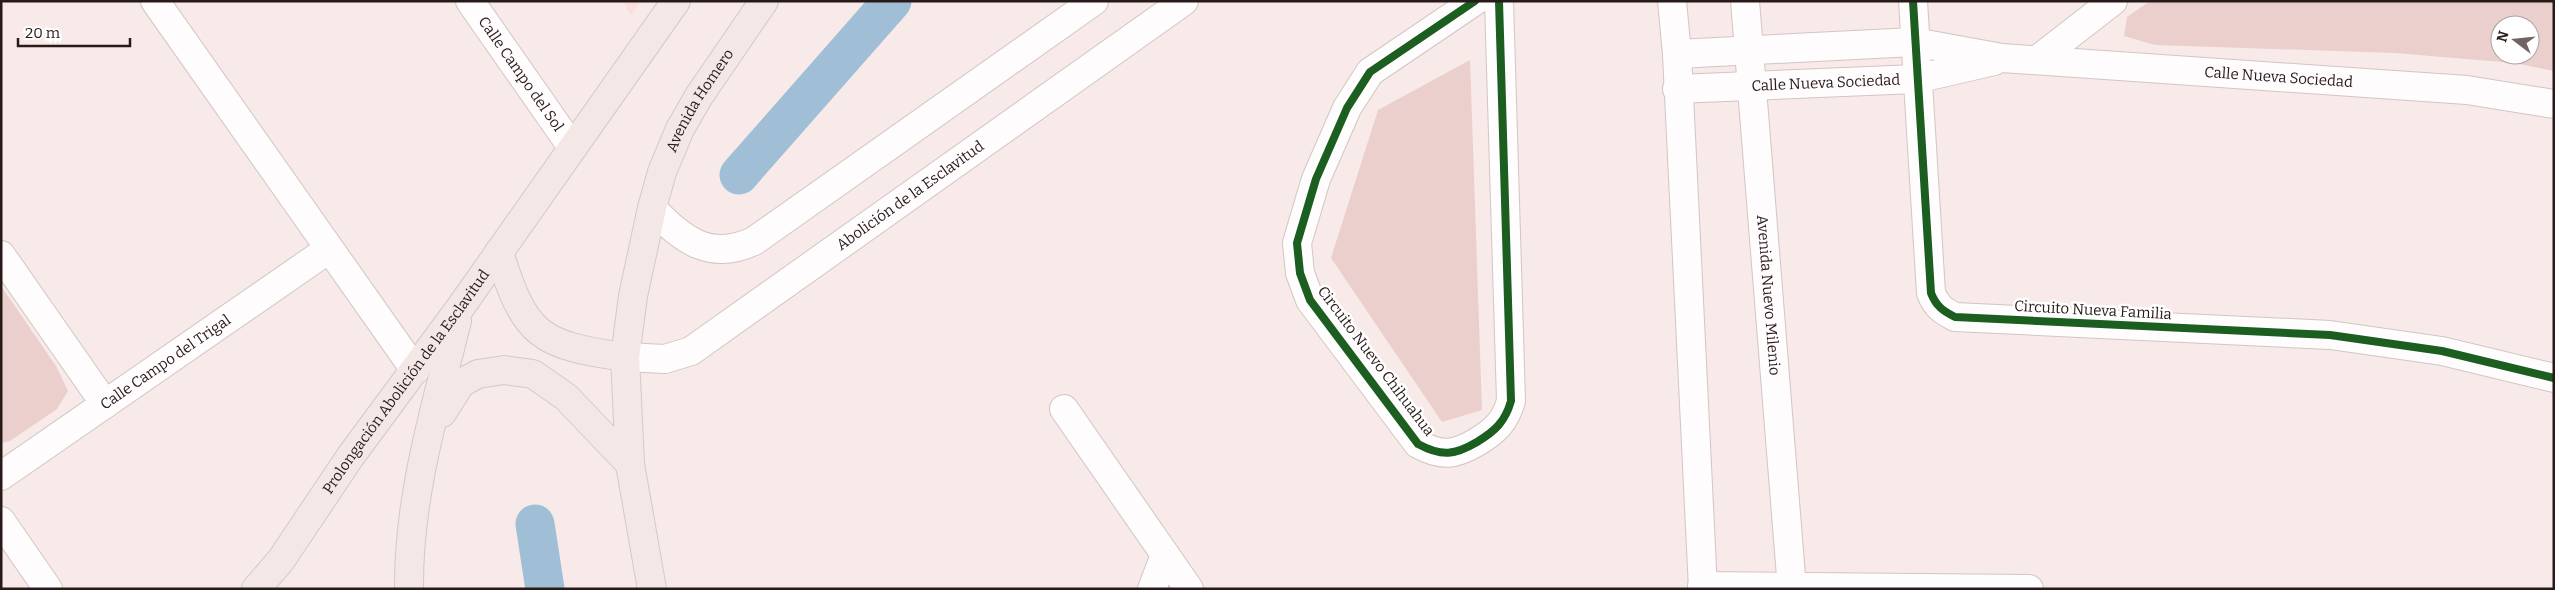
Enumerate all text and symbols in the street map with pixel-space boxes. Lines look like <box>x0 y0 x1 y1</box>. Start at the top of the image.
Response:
street label: Calle Campo del Sol <box>475 13 567 135</box>
scale bar <box>18 15 130 47</box>
north arrow <box>2490 15 2540 65</box>
text: 20 m <box>25 24 61 42</box>
text: N <box>2493 29 2513 44</box>
street label: Avenida Homero <box>662 45 738 155</box>
street label: Calle Nueva Sociedad <box>2204 63 2354 91</box>
street label: Calle Nueva Sociedad <box>1751 71 1901 95</box>
street label: Abolición de la Esclavitud <box>833 137 987 254</box>
street label: Avenida Nuevo Milenio <box>1753 214 1784 376</box>
street label: Prolongación Abolición de la Esclavitud <box>319 266 493 497</box>
street label: Circuito Nuevo Chihuahua <box>1314 282 1438 440</box>
street label: Circuito Nueva Familia <box>2014 297 2172 323</box>
street label: Calle Campo del Trigal <box>97 311 234 414</box>

